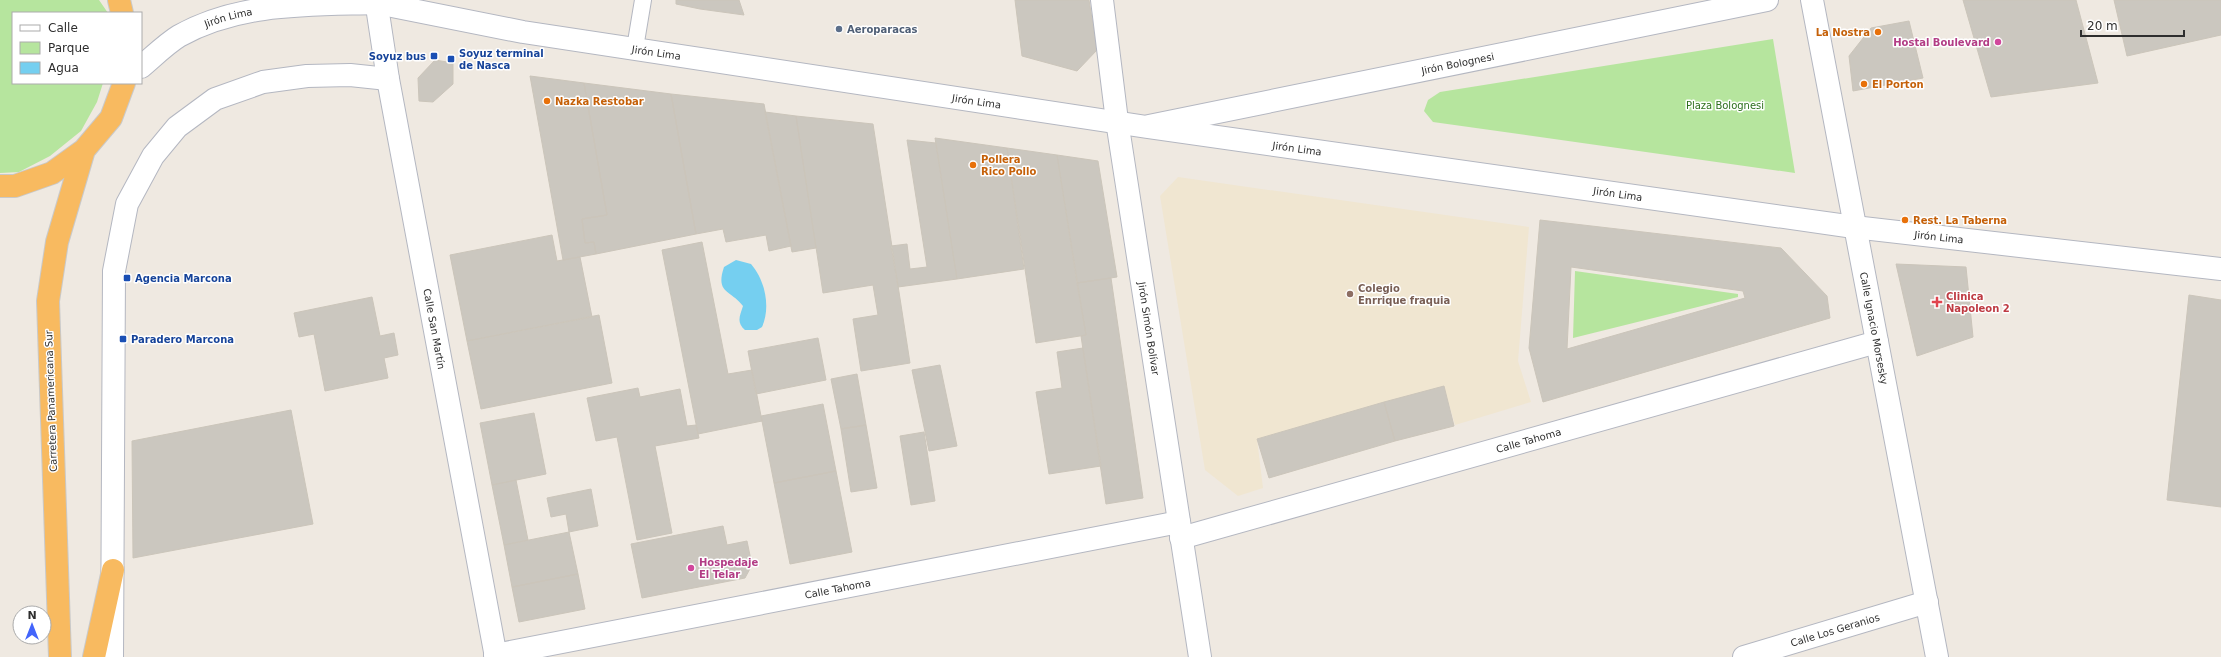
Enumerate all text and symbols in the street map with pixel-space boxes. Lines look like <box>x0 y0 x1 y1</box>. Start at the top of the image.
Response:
street label: Jirón Lima <box>202 5 253 30</box>
legend <box>12 12 142 84</box>
scale bar <box>2081 12 2184 38</box>
text: 20 m <box>2087 19 2118 33</box>
text: Calle <box>48 21 78 35</box>
marker: Aeroparacas <box>834 24 844 34</box>
place label: Aeroparacas <box>847 24 918 35</box>
place label: La Nostra <box>1816 27 1870 38</box>
marker: La Nostra <box>1873 27 1883 37</box>
place label: Hostal Boulevard <box>1893 37 1990 48</box>
marker: Hostal Boulevard <box>1993 37 2003 47</box>
text: Parque <box>48 41 89 55</box>
street label: Jirón Lima <box>630 43 682 61</box>
place label: Soyuz terminal de Nasca <box>459 48 544 71</box>
street label: Jirón Bolognesi <box>1419 50 1495 76</box>
place label: Soyuz bus <box>369 51 426 62</box>
marker: Soyuz bus <box>429 51 439 61</box>
marker: Soyuz terminal de Nasca <box>446 54 456 64</box>
text: Agua <box>48 61 79 75</box>
marker: El Porton <box>1859 79 1869 89</box>
place label: El Porton <box>1872 79 1924 90</box>
street label: Jirón Lima <box>950 92 1002 110</box>
marker: Nazka Restobar <box>542 96 552 106</box>
place label: Nazka Restobar <box>555 96 644 107</box>
park label: Plaza Bolognesi <box>1686 100 1764 111</box>
street label: Jirón Lima <box>1271 139 1322 157</box>
place label: Pollera Rico Pollo <box>981 154 1036 177</box>
marker: Pollera Rico Pollo <box>968 160 978 170</box>
street label: Jirón Lima <box>1592 185 1643 203</box>
marker: Rest. La Taberna <box>1900 215 1910 225</box>
place label: Rest. La Taberna <box>1913 215 2007 226</box>
street label: Jirón Lima <box>1913 228 1964 245</box>
street label: Calle Ignacio Morsesky <box>1858 271 1891 385</box>
marker: Agencia Marcona <box>122 273 132 283</box>
place label: Agencia Marcona <box>135 273 232 284</box>
street label: Jirón Simón Bolívar <box>1136 280 1162 377</box>
place label: Colegio Enrrique fraquia <box>1358 283 1450 306</box>
street label: Calle San Martín <box>422 287 448 370</box>
marker: Colegio Enrrique fraquia <box>1345 289 1355 299</box>
place label: Clinica Napoleon 2 <box>1946 291 2010 314</box>
marker: Clinica Napoleon 2 <box>1931 296 1943 308</box>
street label: Carretera Panamericana Sur <box>43 329 59 472</box>
marker: Paradero Marcona <box>118 334 128 344</box>
place label: Paradero Marcona <box>131 334 234 345</box>
street label: Calle Tahoma <box>1495 426 1562 455</box>
place label: Hospedaje El Telar <box>699 557 758 580</box>
marker: Hospedaje El Telar <box>686 563 696 573</box>
street label: Calle Tahoma <box>804 577 872 600</box>
north arrow <box>12 605 52 645</box>
text: N <box>27 609 37 622</box>
street label: Calle Los Geranios <box>1789 611 1881 648</box>

